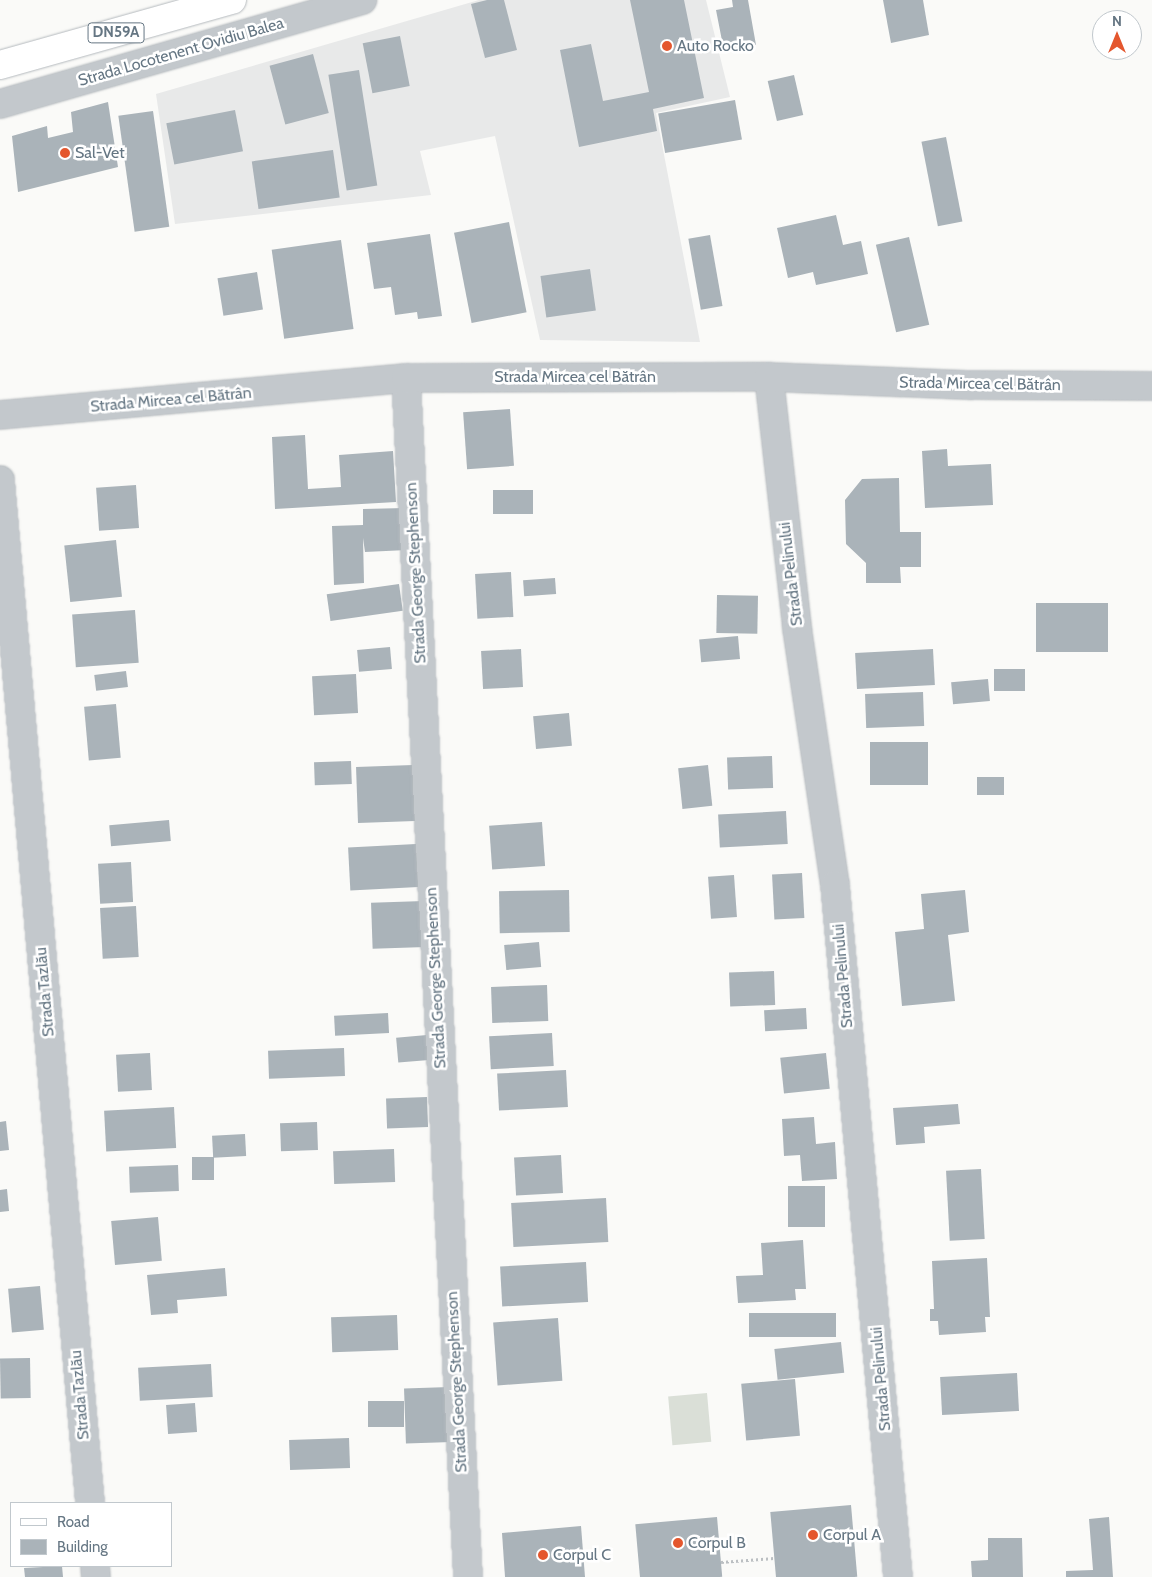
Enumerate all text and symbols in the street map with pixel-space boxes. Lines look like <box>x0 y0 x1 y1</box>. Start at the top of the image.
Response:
north arrow <box>1092 10 1142 60</box>
text: N <box>1112 12 1122 30</box>
street label: Strada Locotenent Ovidiu Balea <box>76 13 286 91</box>
road number: DN59A <box>87 20 145 46</box>
place label: Auto Rocko <box>677 36 754 56</box>
marker: Auto Rocko <box>661 40 673 52</box>
place label: Sal-Vet <box>75 143 125 163</box>
marker: Sal-Vet <box>59 147 71 159</box>
street label: Strada Mircea cel Bătrân <box>494 367 656 387</box>
street label: Strada Mircea cel Bătrân <box>899 373 1061 395</box>
street label: Strada Mircea cel Bătrân <box>90 383 252 417</box>
street label: Strada George Stephenson <box>402 482 430 664</box>
street label: Strada Pelinului <box>775 521 807 627</box>
street label: Strada George Stephenson <box>422 887 450 1069</box>
street label: Strada Pelinului <box>829 923 857 1029</box>
street label: Strada Tazlău <box>32 946 58 1038</box>
street label: Strada George Stephenson <box>443 1291 471 1473</box>
street label: Strada Pelinului <box>867 1326 895 1432</box>
street label: Strada Tazlău <box>67 1349 93 1441</box>
legend <box>10 1502 172 1567</box>
text: Road <box>57 1513 90 1531</box>
place label: Corpul A <box>823 1525 881 1545</box>
marker: Corpul A <box>807 1529 819 1541</box>
place label: Corpul B <box>688 1533 746 1553</box>
marker: Corpul B <box>672 1537 684 1549</box>
text: Building <box>57 1538 108 1556</box>
place label: Corpul C <box>553 1545 611 1565</box>
marker: Corpul C <box>537 1549 549 1561</box>

